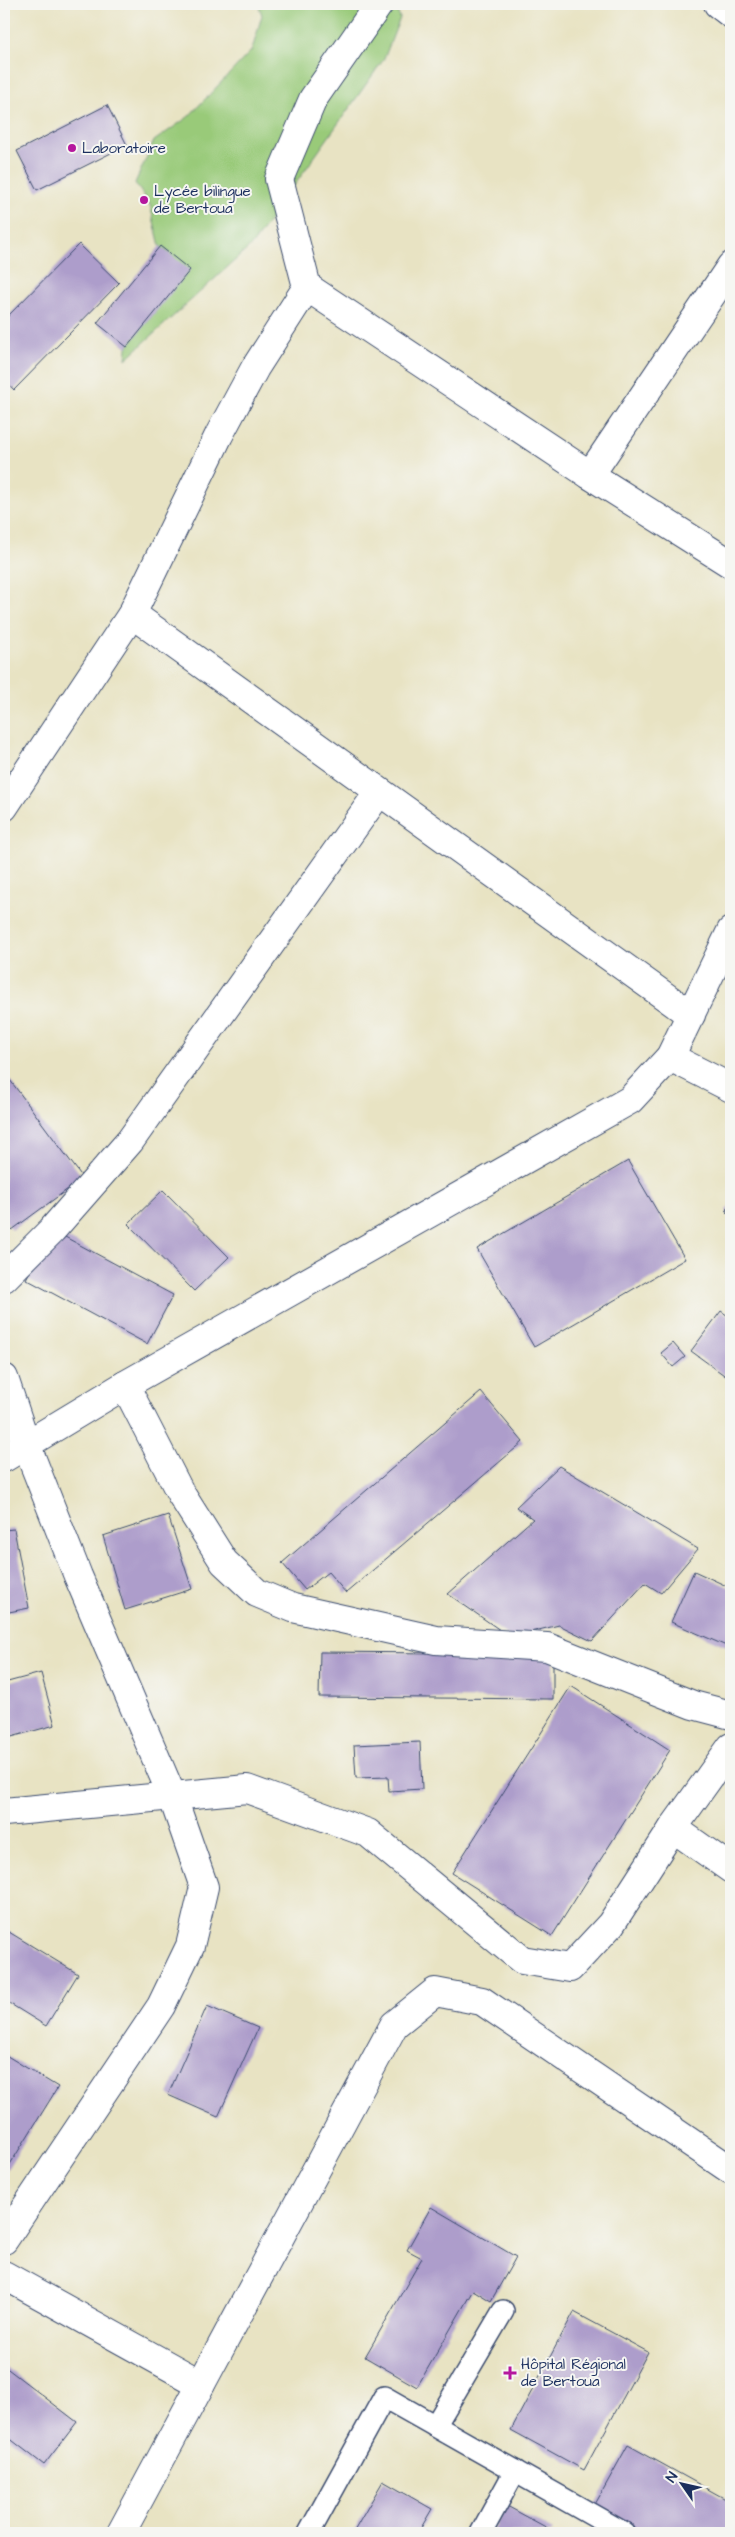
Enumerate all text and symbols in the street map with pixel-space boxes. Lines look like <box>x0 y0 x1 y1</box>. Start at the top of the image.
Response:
place label: Laboratoire <box>82 138 166 159</box>
marker: Laboratoire <box>66 142 78 154</box>
place label: Lycée bilingue de Bertoua <box>154 181 251 219</box>
marker: Lycée bilingue de Bertoua <box>138 194 150 206</box>
place label: Hôpital Régional de Bertoua <box>521 2354 626 2392</box>
marker: Hôpital Régional de Bertoua <box>503 2366 517 2380</box>
north arrow <box>658 2460 708 2510</box>
text: N <box>661 2468 683 2487</box>

